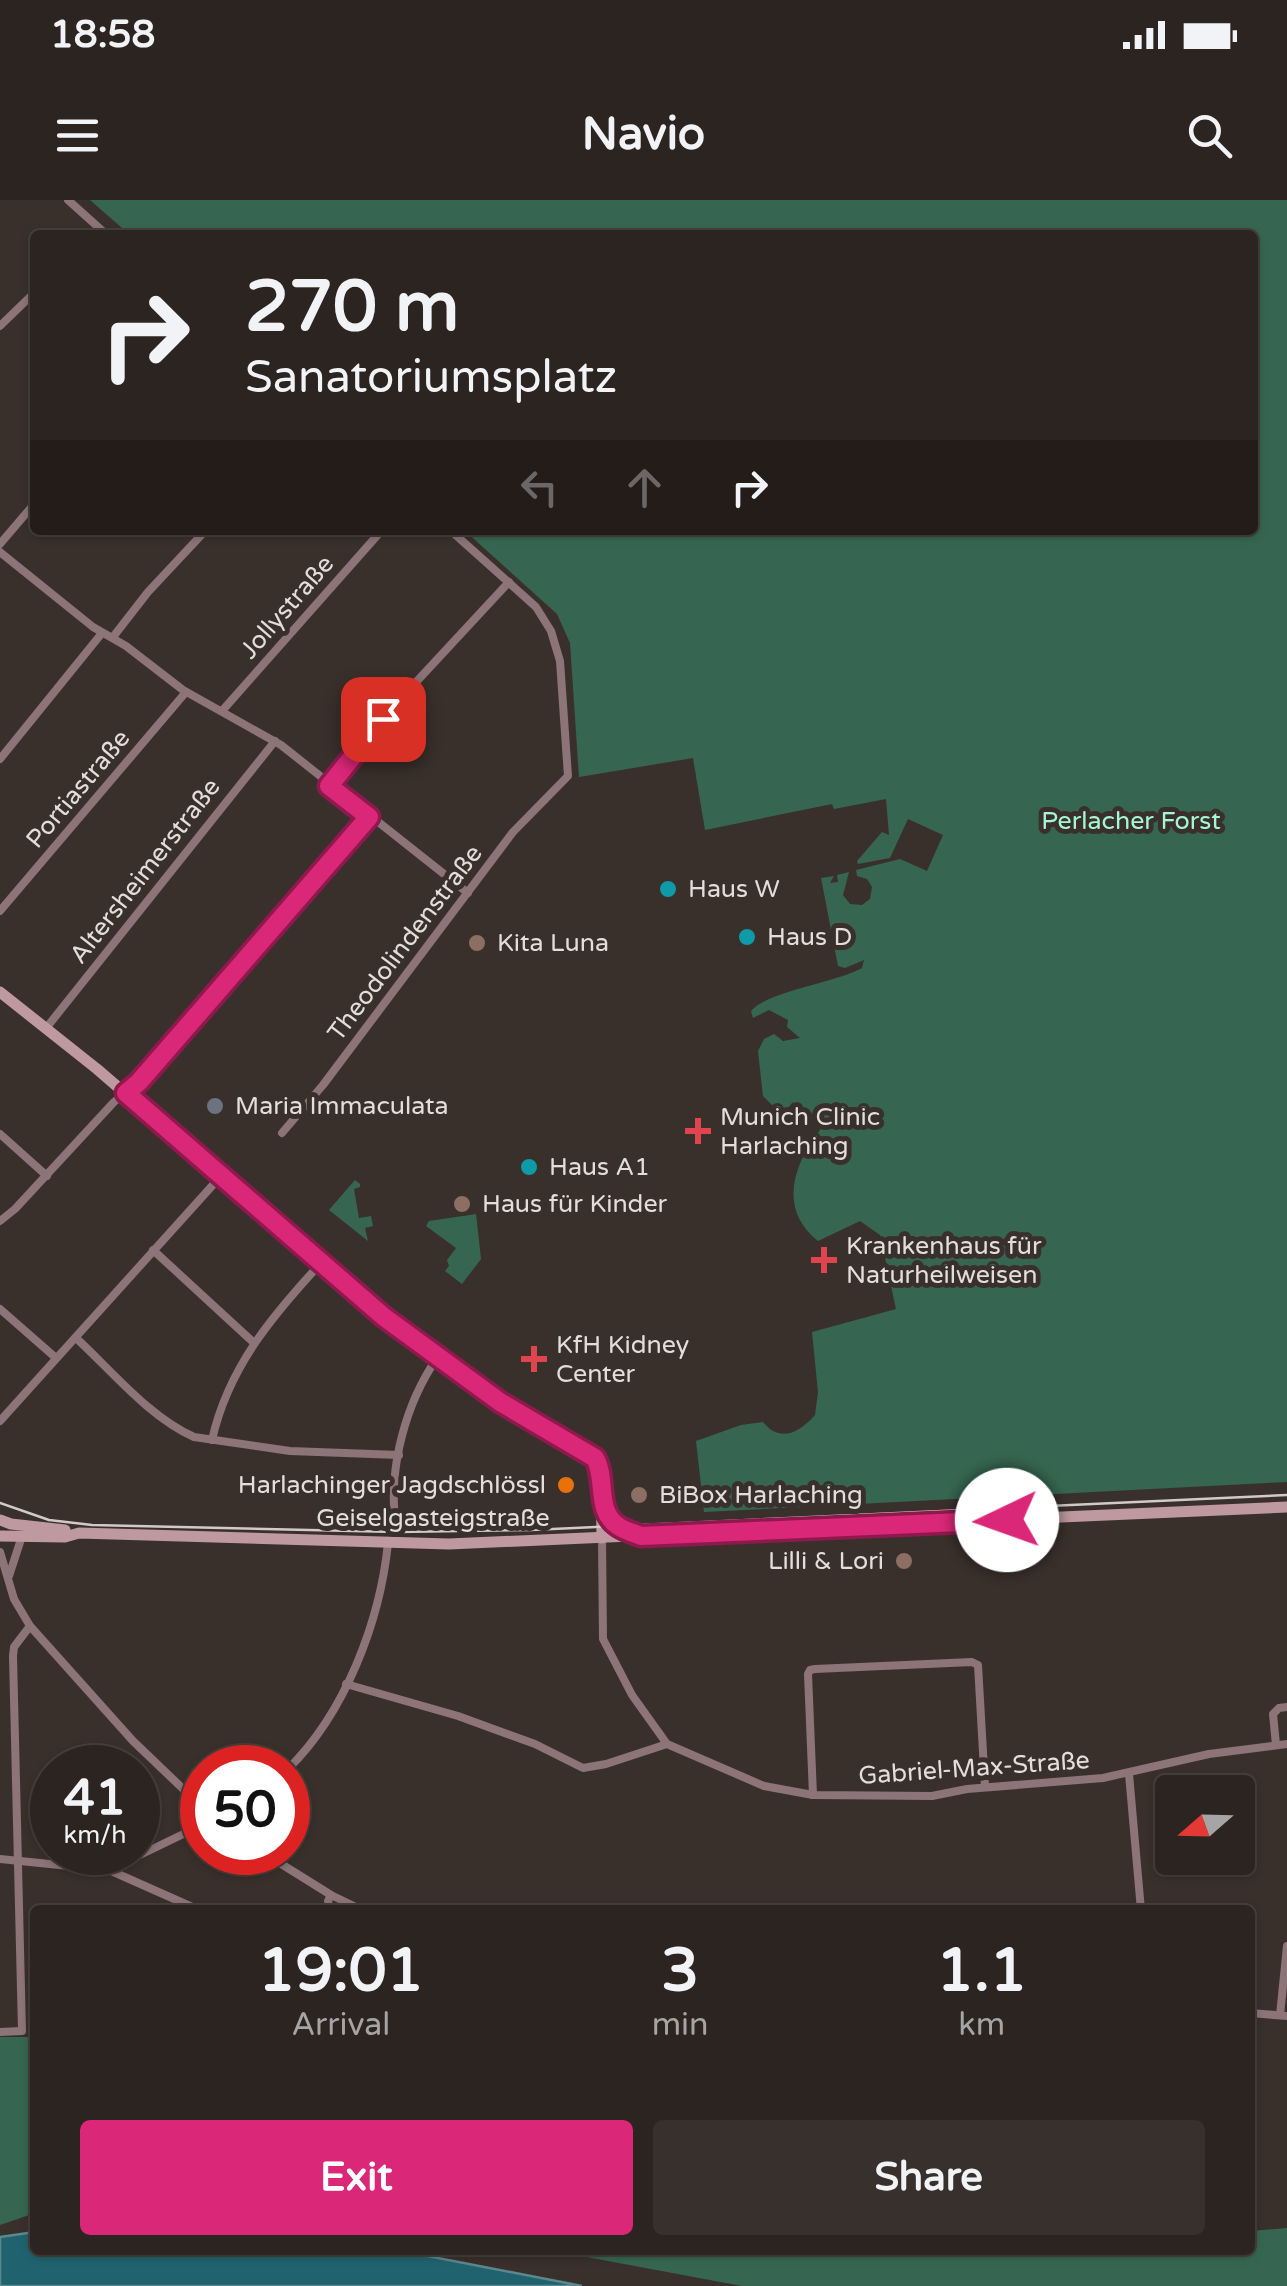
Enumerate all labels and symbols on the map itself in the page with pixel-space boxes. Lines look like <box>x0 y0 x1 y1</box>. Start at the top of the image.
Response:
street label: Jollystraße <box>234 549 340 665</box>
pin <box>341 677 426 762</box>
street label: Portiastraße <box>20 724 136 854</box>
street label: Altersheimerstraße <box>63 773 227 969</box>
park label: Perlacher Forst <box>1041 806 1221 836</box>
street label: Theodolindenstraße <box>321 839 489 1047</box>
place label: Haus W <box>688 874 780 904</box>
marker: Haus W <box>657 878 679 900</box>
place label: Haus D <box>767 922 852 952</box>
marker: Haus D <box>736 926 758 948</box>
place label: Kita Luna <box>497 928 609 958</box>
marker: Kita Luna <box>466 932 488 954</box>
place label: Maria Immaculata <box>235 1091 449 1121</box>
marker: Maria Immaculata <box>204 1095 226 1117</box>
place label: Munich Clinic Harlaching <box>720 1102 880 1161</box>
marker: Munich Clinic Harlaching <box>685 1118 711 1144</box>
place label: Haus A1 <box>549 1152 650 1182</box>
marker: Haus A1 <box>518 1156 540 1178</box>
place label: Haus für Kinder <box>482 1189 668 1219</box>
marker: Haus für Kinder <box>451 1193 473 1215</box>
place label: Krankenhaus für Naturheilweisen <box>846 1231 1042 1290</box>
marker: Krankenhaus für Naturheilweisen <box>811 1247 837 1273</box>
place label: KfH Kidney Center <box>556 1330 689 1389</box>
marker: KfH Kidney Center <box>521 1346 547 1372</box>
position arrow <box>955 1468 1059 1572</box>
place label: Harlachinger Jagdschlössl <box>238 1470 546 1500</box>
marker: Harlachinger Jagdschlössl <box>555 1474 577 1496</box>
place label: BiBox Harlaching <box>659 1480 863 1510</box>
marker: BiBox Harlaching <box>628 1484 650 1506</box>
street label: Geiselgasteigstraße <box>316 1503 550 1533</box>
place label: Lilli & Lori <box>768 1546 884 1576</box>
marker: Lilli & Lori <box>893 1550 915 1572</box>
speed limit sign: 50 <box>180 1745 310 1875</box>
street label: Gabriel-Max-Straße <box>857 1745 1091 1791</box>
north arrow <box>1155 1775 1255 1875</box>

